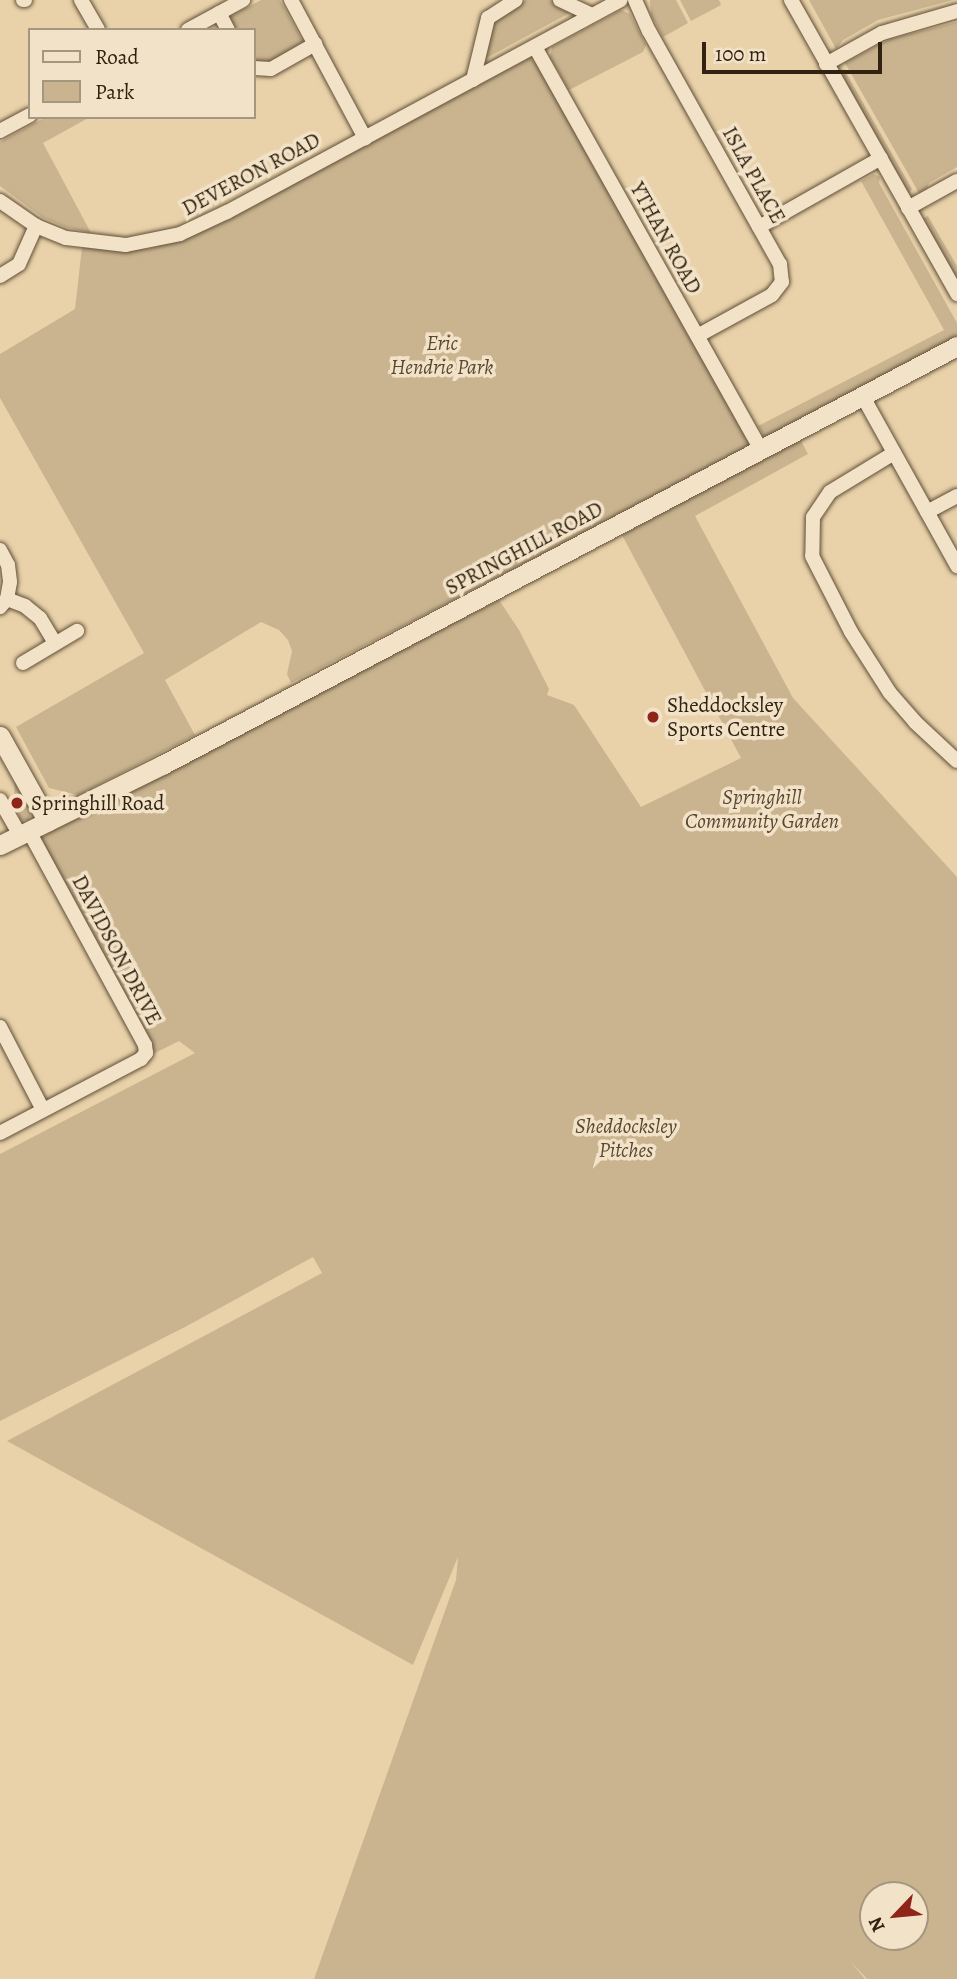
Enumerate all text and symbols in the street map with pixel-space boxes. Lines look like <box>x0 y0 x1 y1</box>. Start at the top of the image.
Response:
legend <box>28 28 256 119</box>
scale bar <box>705 28 885 72</box>
text: 100 m <box>715 40 766 68</box>
text: Road <box>95 43 139 71</box>
text: Park <box>95 78 134 106</box>
street label: ISLA PLACE <box>717 122 791 228</box>
street label: DEVERON ROAD <box>178 127 324 221</box>
street label: YTHAN ROAD <box>625 178 707 298</box>
park label: Eric Hendrie Park <box>391 330 493 380</box>
street label: SPRINGHILL ROAD <box>441 496 607 600</box>
place label: Sheddocksley Sports Centre <box>667 692 785 742</box>
marker: Sheddocksley Sports Centre <box>645 709 661 725</box>
park label: Springhill Community Garden <box>685 784 839 834</box>
place label: Springhill Road <box>31 790 164 816</box>
marker: Springhill Road <box>9 795 25 811</box>
street label: DAVIDSON DRIVE <box>67 871 167 1029</box>
park label: Sheddocksley Pitches <box>575 1113 677 1163</box>
north arrow <box>859 1881 929 1951</box>
text: N <box>862 1912 892 1936</box>

